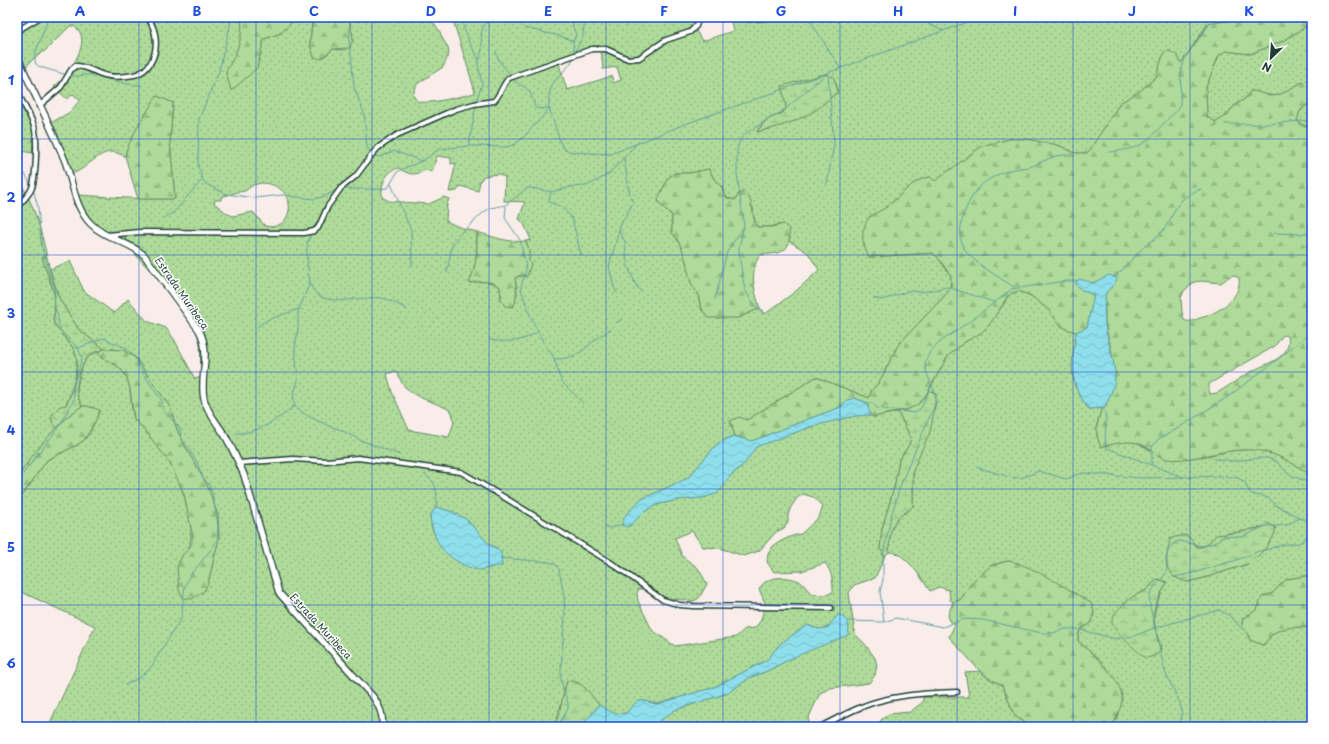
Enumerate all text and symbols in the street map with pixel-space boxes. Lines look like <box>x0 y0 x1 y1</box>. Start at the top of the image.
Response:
text: A <box>75 1 85 20</box>
text: B <box>193 1 202 20</box>
text: C <box>309 1 319 20</box>
text: D <box>426 1 436 20</box>
text: E <box>544 1 552 20</box>
text: F <box>660 1 668 20</box>
text: G <box>776 1 786 20</box>
text: H <box>893 1 903 20</box>
text: I <box>1013 1 1017 20</box>
text: J <box>1128 1 1136 20</box>
text: K <box>1244 1 1254 20</box>
north arrow <box>1251 38 1291 78</box>
text: N <box>1259 58 1274 77</box>
text: 1 <box>8 70 14 89</box>
text: 2 <box>6 187 16 206</box>
street label: Estrada Muribeca <box>152 253 213 333</box>
text: 3 <box>7 303 16 322</box>
text: 4 <box>7 420 16 439</box>
text: 5 <box>7 537 15 556</box>
street label: Estrada Muribeca <box>287 589 356 663</box>
text: 6 <box>6 653 16 672</box>

